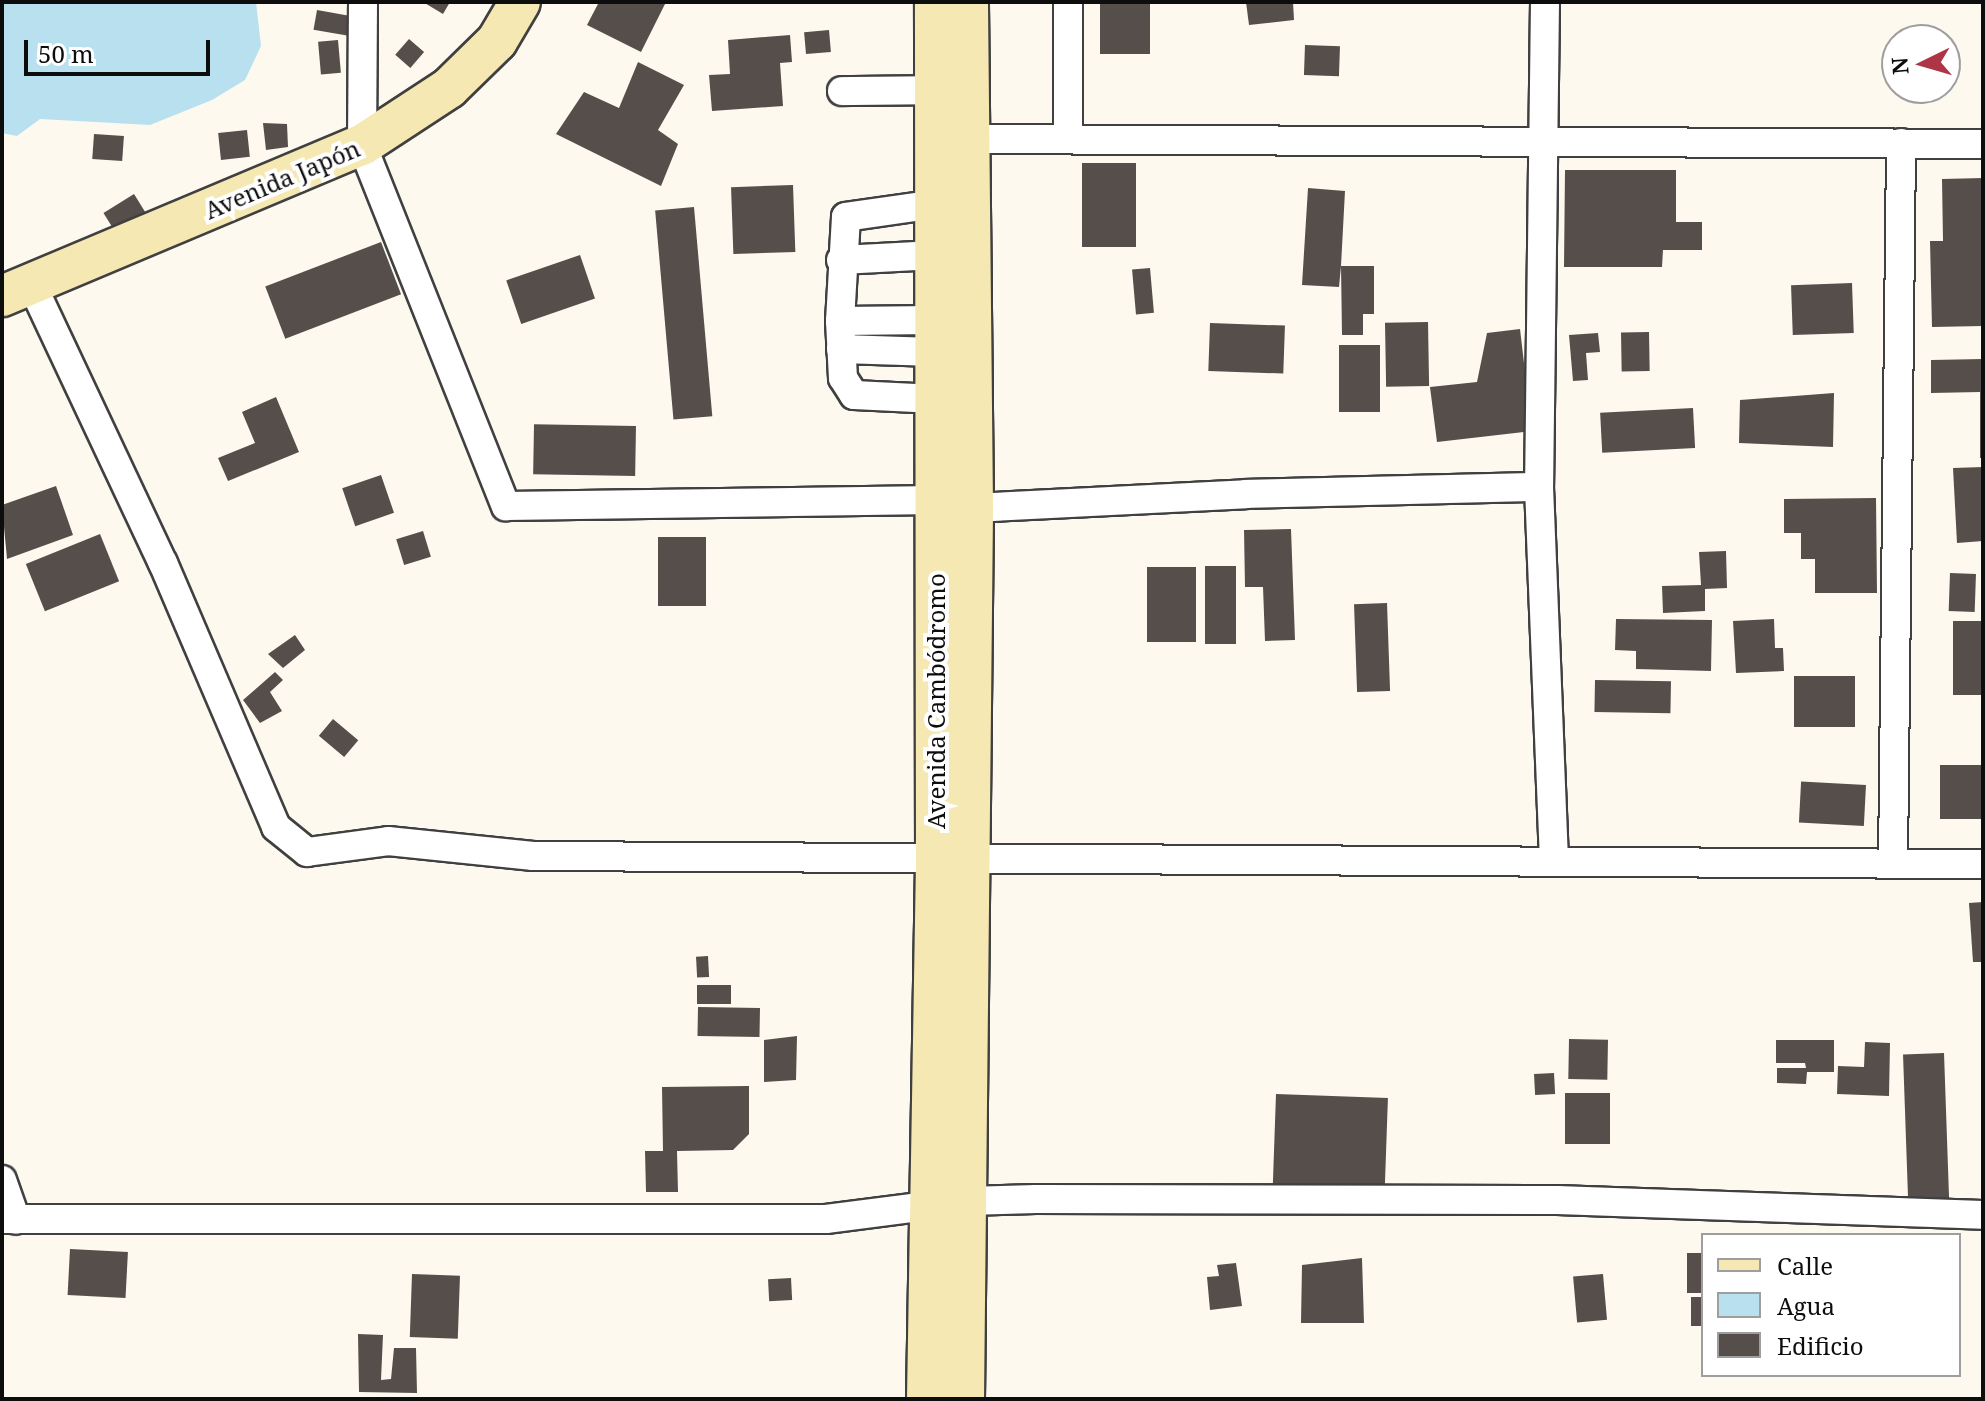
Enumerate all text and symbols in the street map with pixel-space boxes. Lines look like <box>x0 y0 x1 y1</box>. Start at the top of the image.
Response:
scale bar <box>28 24 214 74</box>
north arrow <box>1881 24 1961 104</box>
text: 50 m <box>38 37 94 70</box>
text: N <box>1883 56 1915 76</box>
street label: Avenida Japón <box>200 133 364 225</box>
street label: Avenida Cambódromo <box>922 573 950 829</box>
legend <box>1701 1233 1961 1377</box>
text: Calle <box>1777 1249 1833 1282</box>
text: Agua <box>1777 1289 1835 1322</box>
text: Edificio <box>1777 1329 1864 1362</box>

